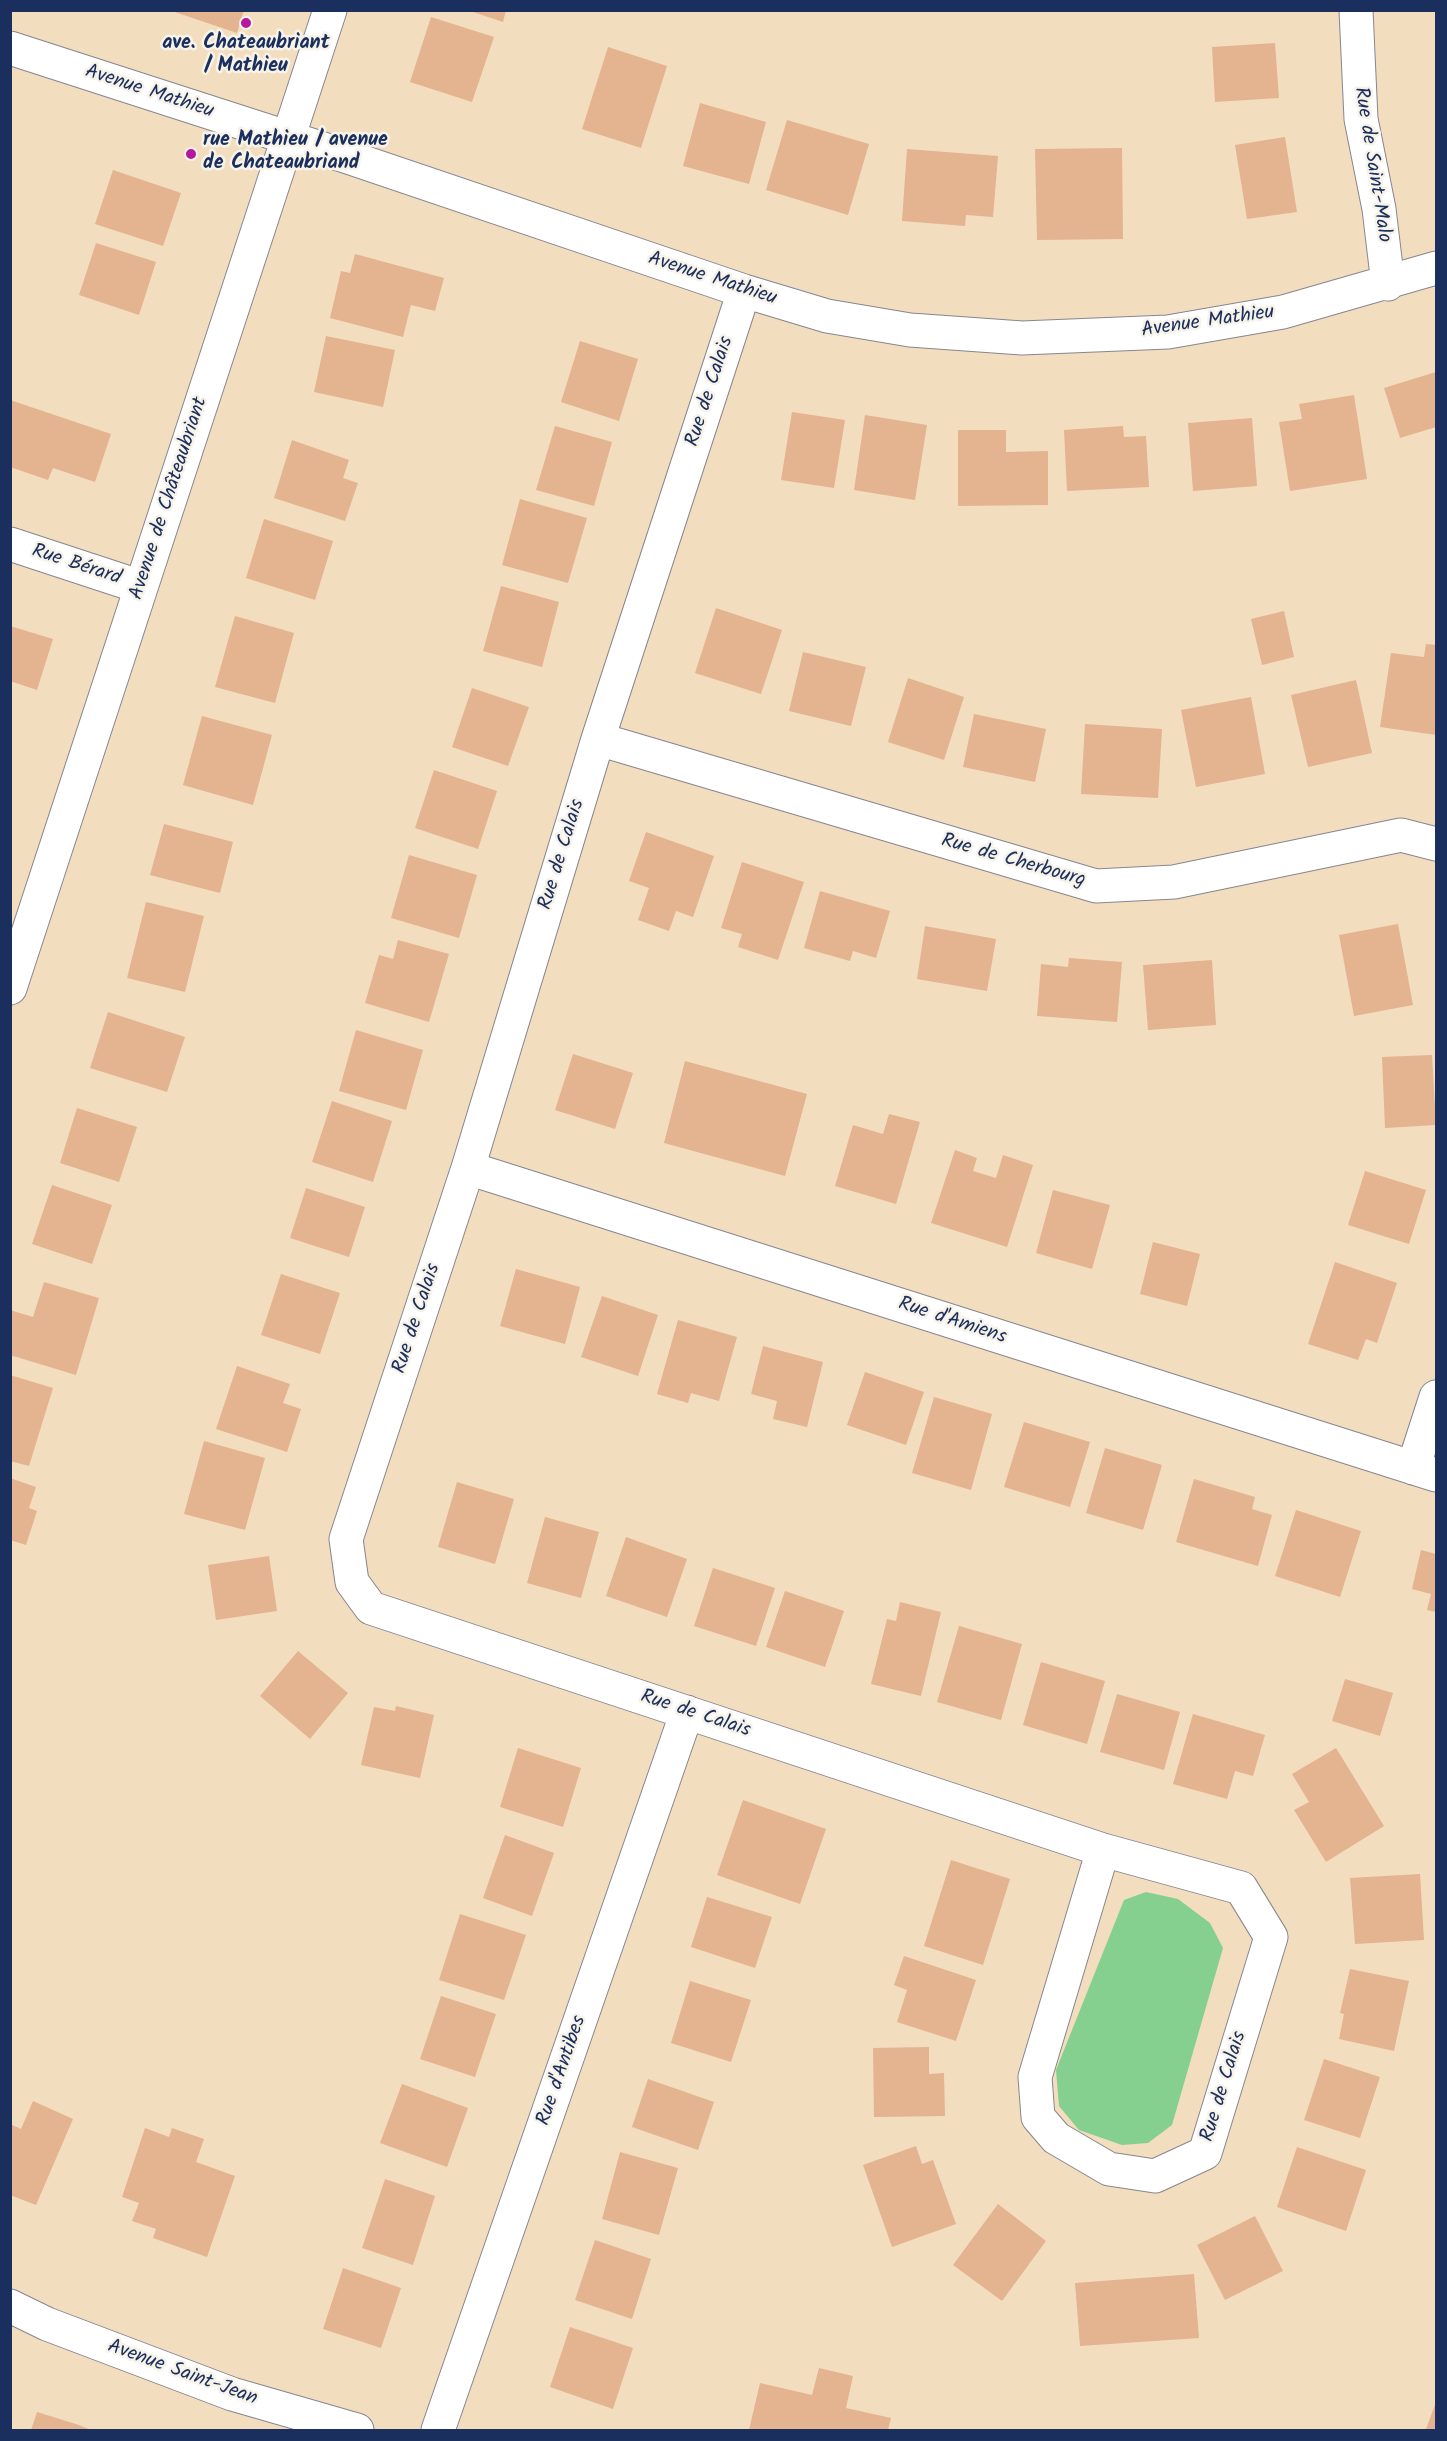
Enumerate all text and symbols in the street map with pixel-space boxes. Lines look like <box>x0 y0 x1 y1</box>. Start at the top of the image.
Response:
marker: ave. Chateaubriant / Mathieu <box>239 16 253 30</box>
place label: ave. Chateaubriant / Mathieu <box>162 33 330 80</box>
street label: Avenue Mathieu <box>82 61 216 125</box>
street label: Rue de Saint-Malo <box>1347 86 1395 244</box>
place label: rue Mathieu / avenue de Chateaubriand <box>203 130 388 177</box>
marker: rue Mathieu / avenue de Chateaubriand <box>184 147 198 161</box>
street label: Avenue Mathieu <box>645 248 779 312</box>
street label: Avenue Mathieu <box>1140 302 1276 344</box>
street label: Rue de Calais <box>682 334 740 450</box>
street label: Avenue de Châteaubriant <box>126 395 214 603</box>
street label: Rue Bérard <box>28 540 124 592</box>
street label: Rue de Calais <box>535 797 591 913</box>
street label: Rue de Cherbourg <box>938 830 1088 894</box>
street label: Rue de Calais <box>389 1261 447 1377</box>
street label: Rue d'Amiens <box>895 1293 1009 1351</box>
street label: Rue de Calais <box>637 1686 753 1744</box>
street label: Rue d'Antibes <box>533 2013 593 2129</box>
street label: Rue de Calais <box>1197 2029 1253 2145</box>
street label: Avenue Saint-Jean <box>104 2336 260 2412</box>

